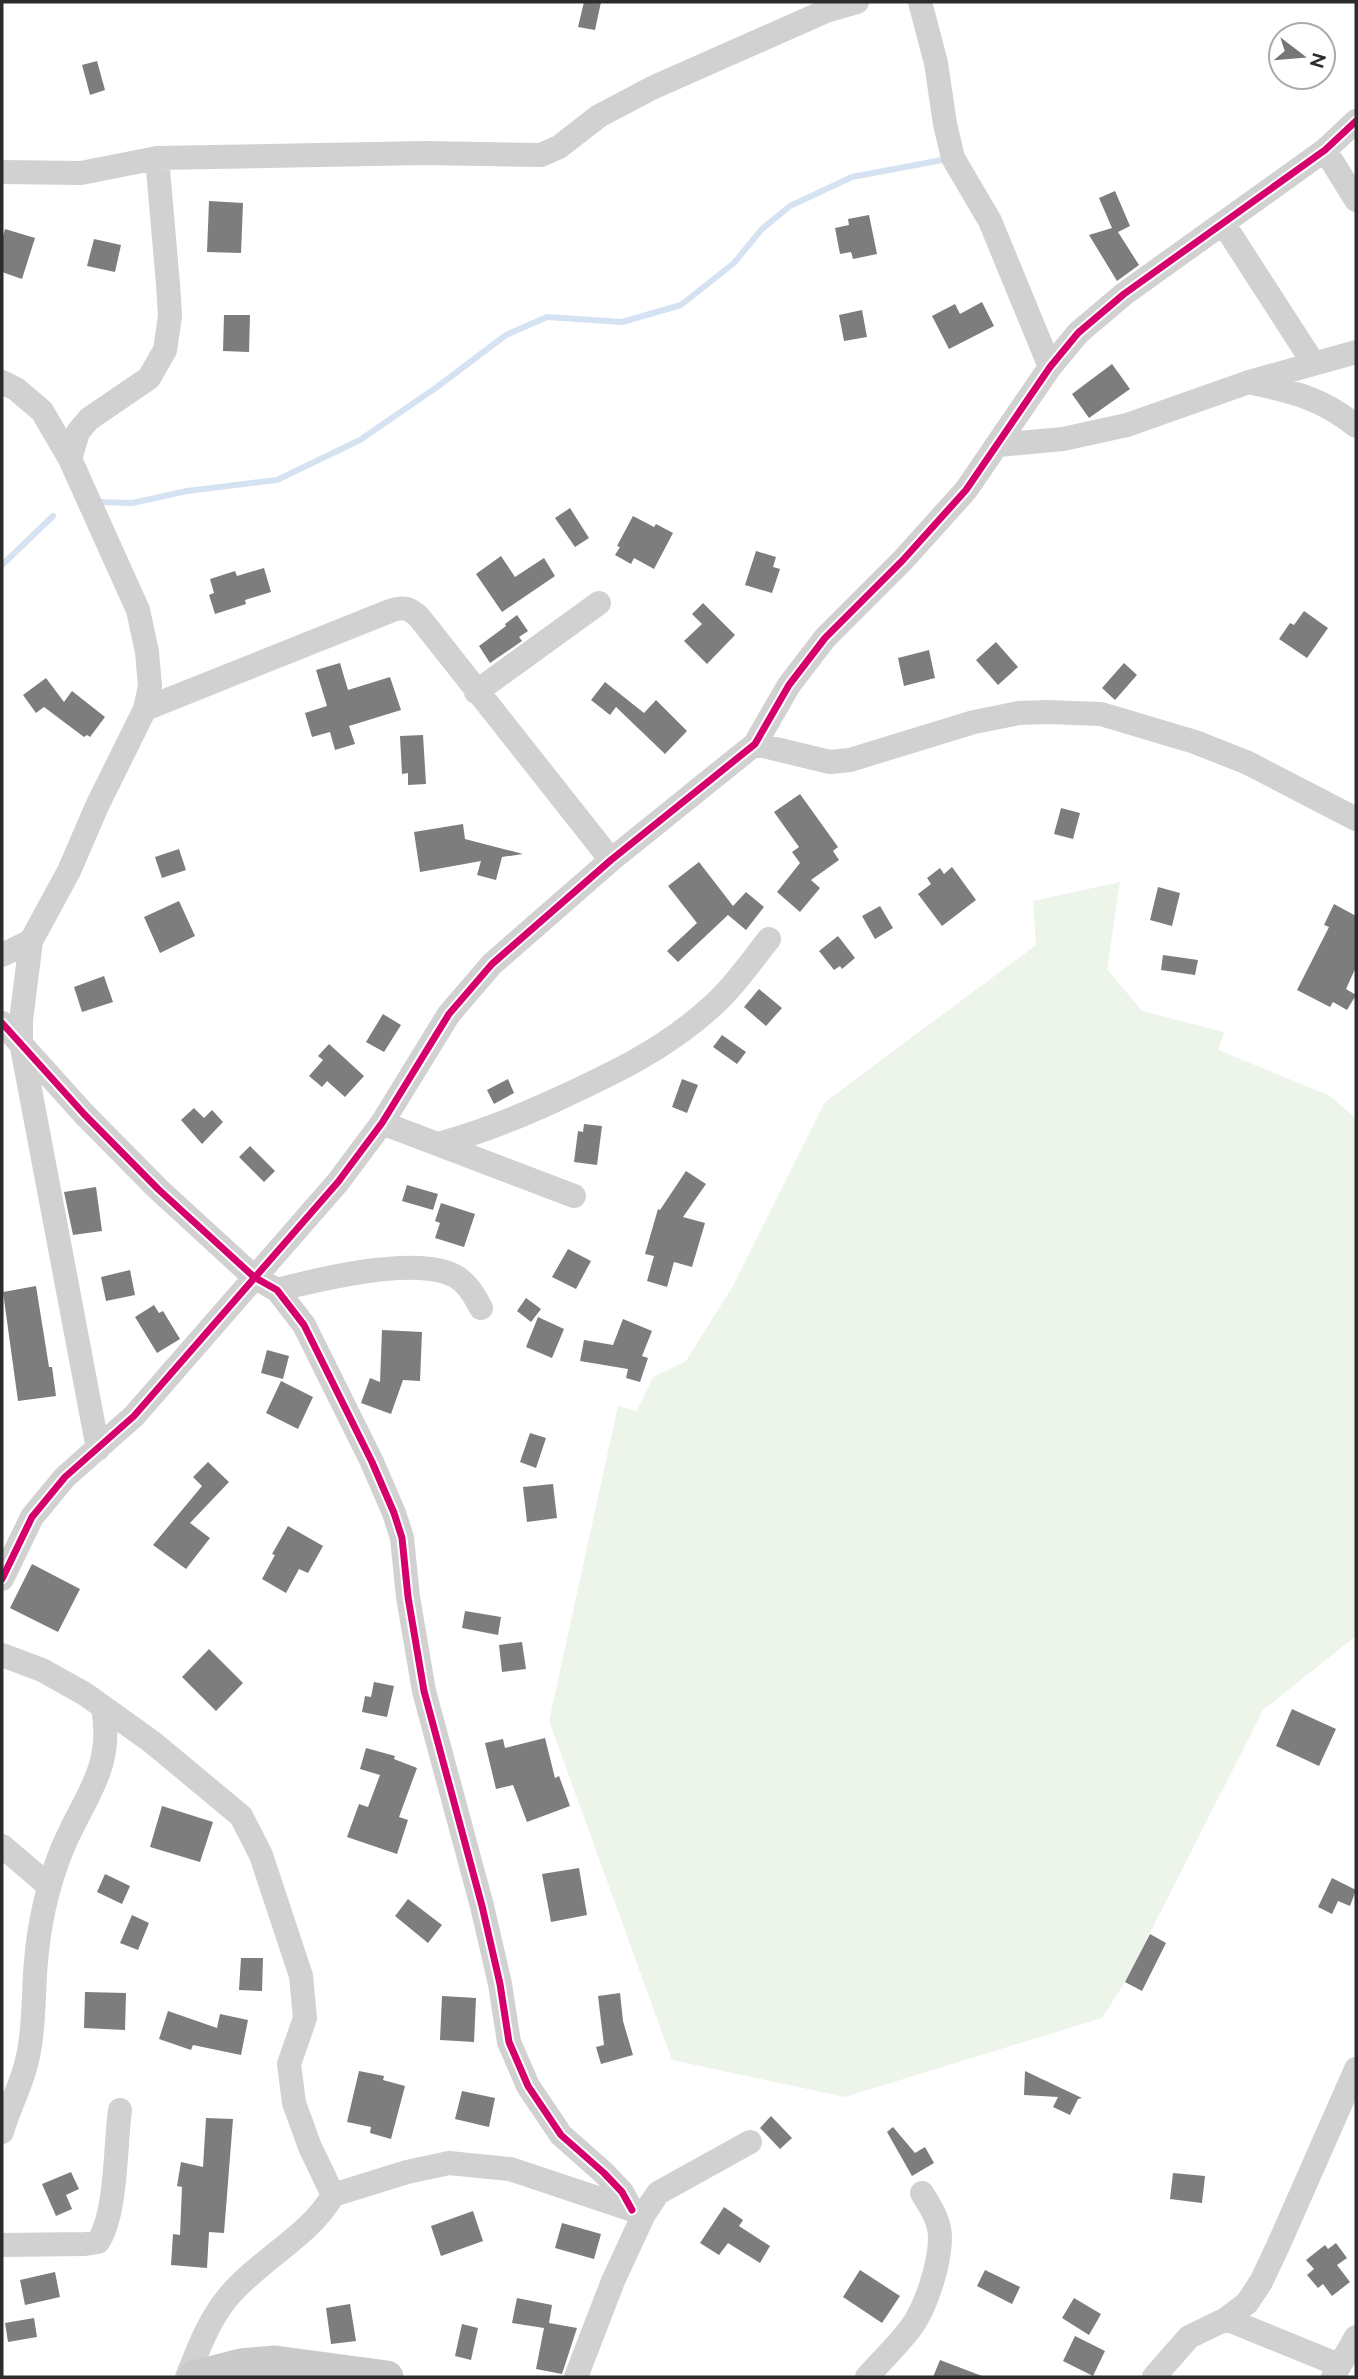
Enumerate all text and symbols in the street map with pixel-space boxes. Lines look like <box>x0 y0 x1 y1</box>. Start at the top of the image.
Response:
north arrow <box>1267 21 1337 91</box>
text: N <box>1306 51 1331 71</box>

